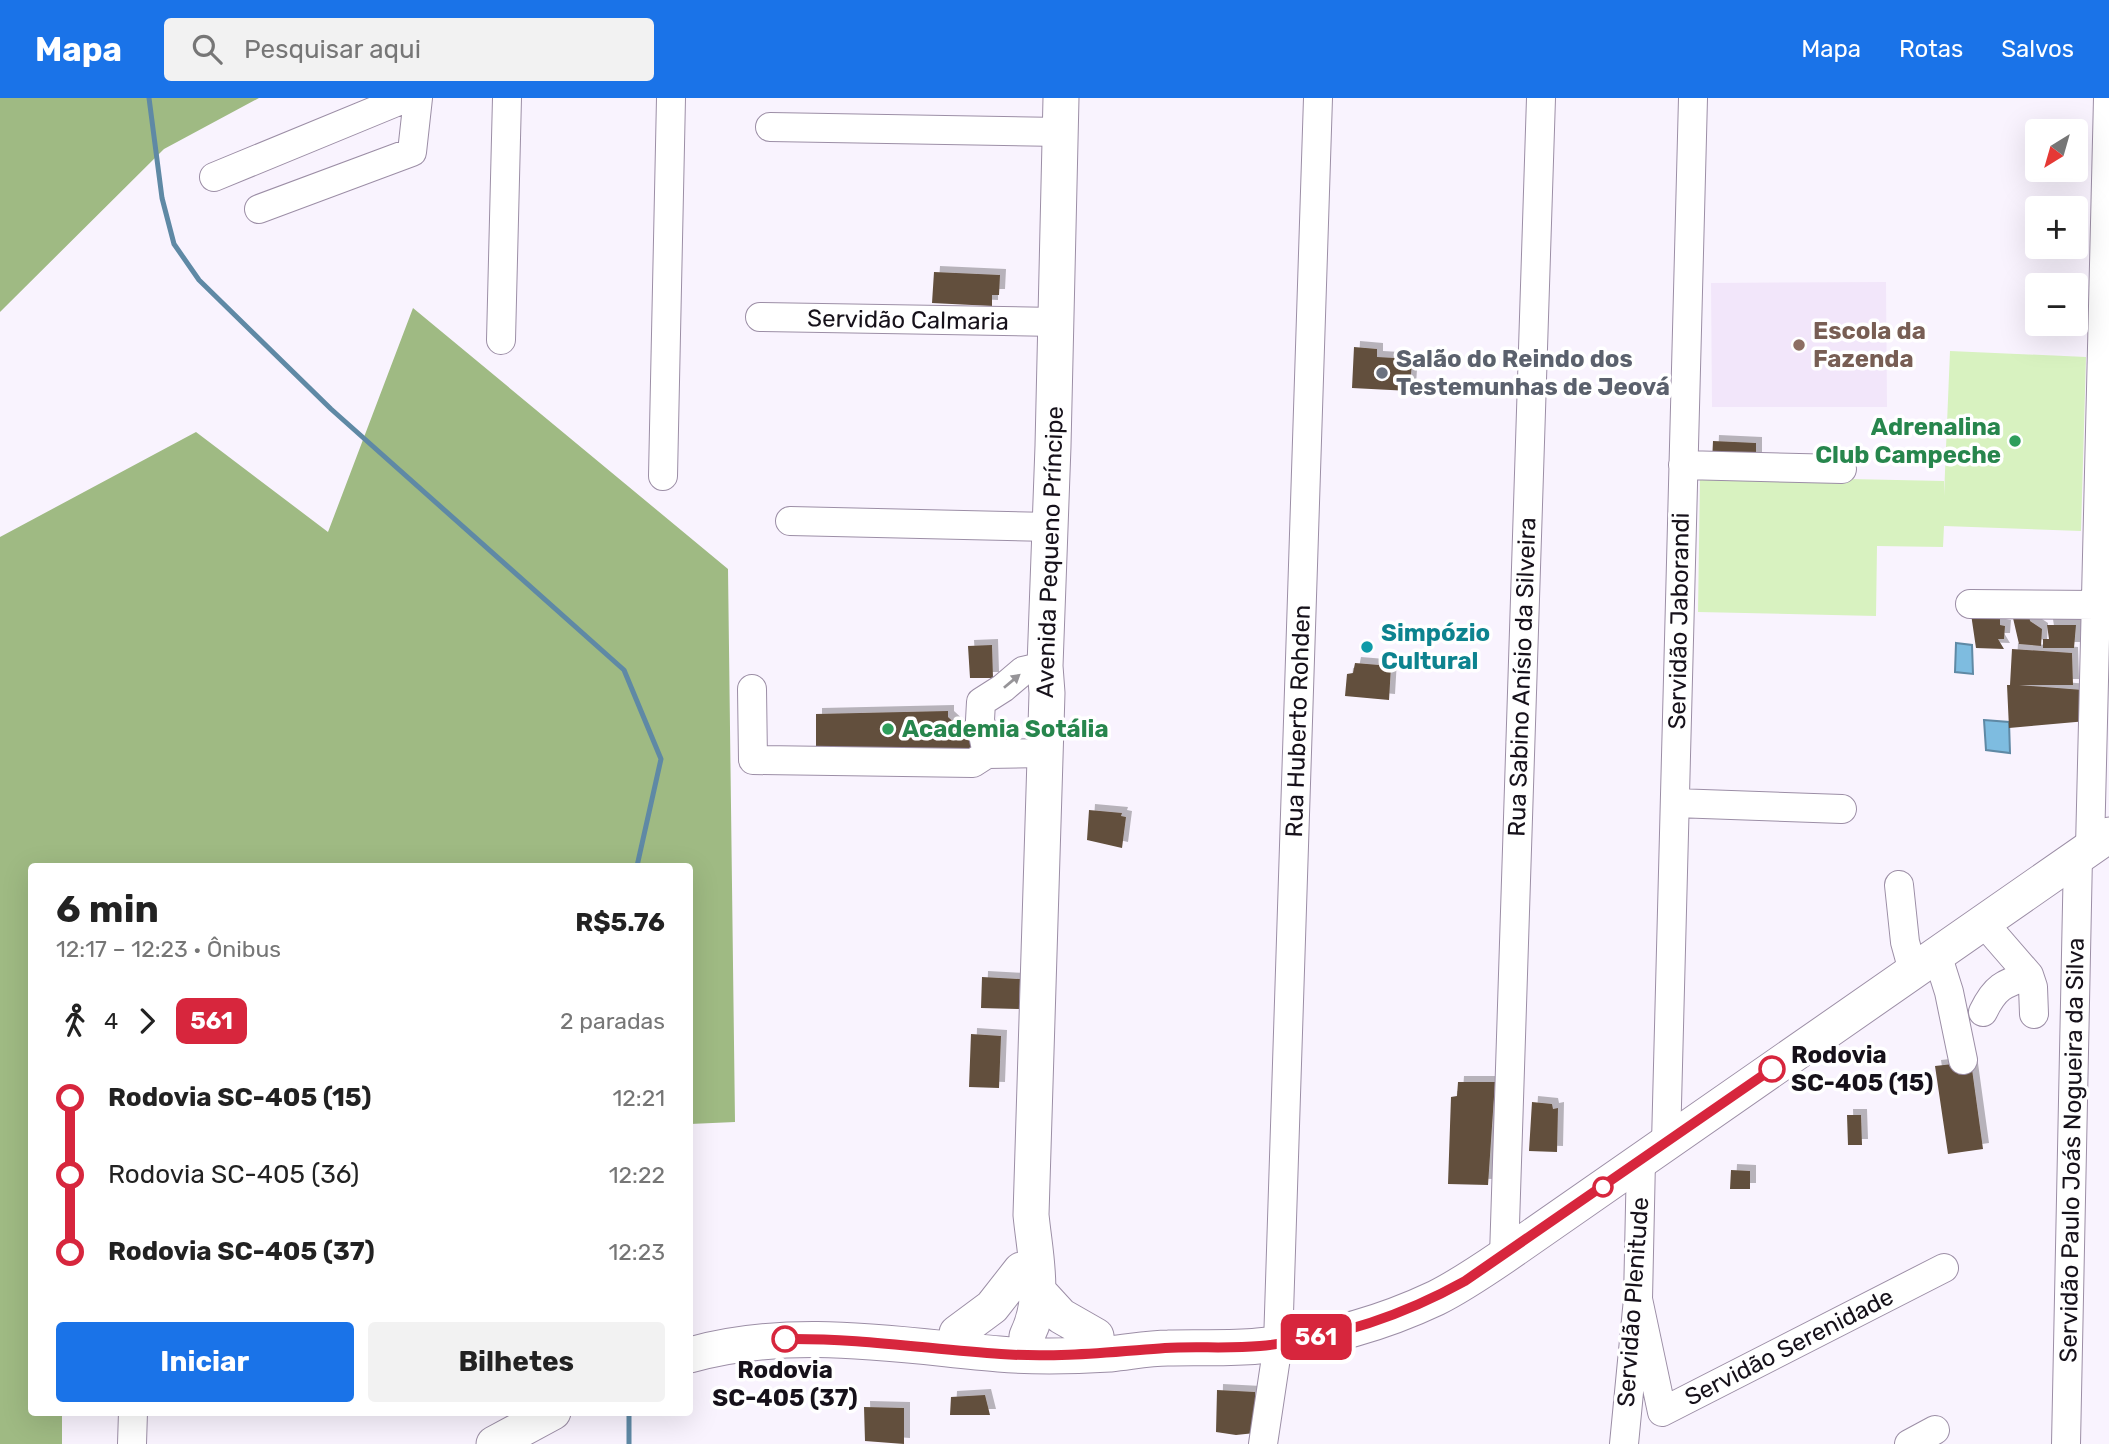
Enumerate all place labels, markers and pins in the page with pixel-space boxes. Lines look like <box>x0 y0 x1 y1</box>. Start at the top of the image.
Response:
place label: Escola da Fazenda <box>1813 317 1926 373</box>
marker: Escola da Fazenda <box>1791 337 1807 353</box>
place label: Salão do Reindo dos Testemunhas de Jeová <box>1396 345 1670 401</box>
marker: Salão do Reindo dos Testemunhas de Jeová <box>1374 365 1390 381</box>
place label: Adrenalina Club Campeche <box>1815 413 2001 469</box>
marker: Adrenalina Club Campeche <box>2007 433 2023 449</box>
place label: Simpózio Cultural <box>1381 619 1490 675</box>
marker: Simpózio Cultural <box>1359 639 1375 655</box>
place label: Academia Sotália <box>902 715 1109 743</box>
marker: Academia Sotália <box>880 721 896 737</box>
place label: Rodovia SC-405 (15) <box>1791 1041 1933 1097</box>
marker: Rodovia SC-405 (15) <box>1759 1056 1785 1082</box>
unlabelled marker <box>1593 1177 1613 1197</box>
marker: Rodovia SC-405 (37) <box>772 1326 798 1352</box>
place label: Rodovia SC-405 (37) <box>712 1356 858 1412</box>

